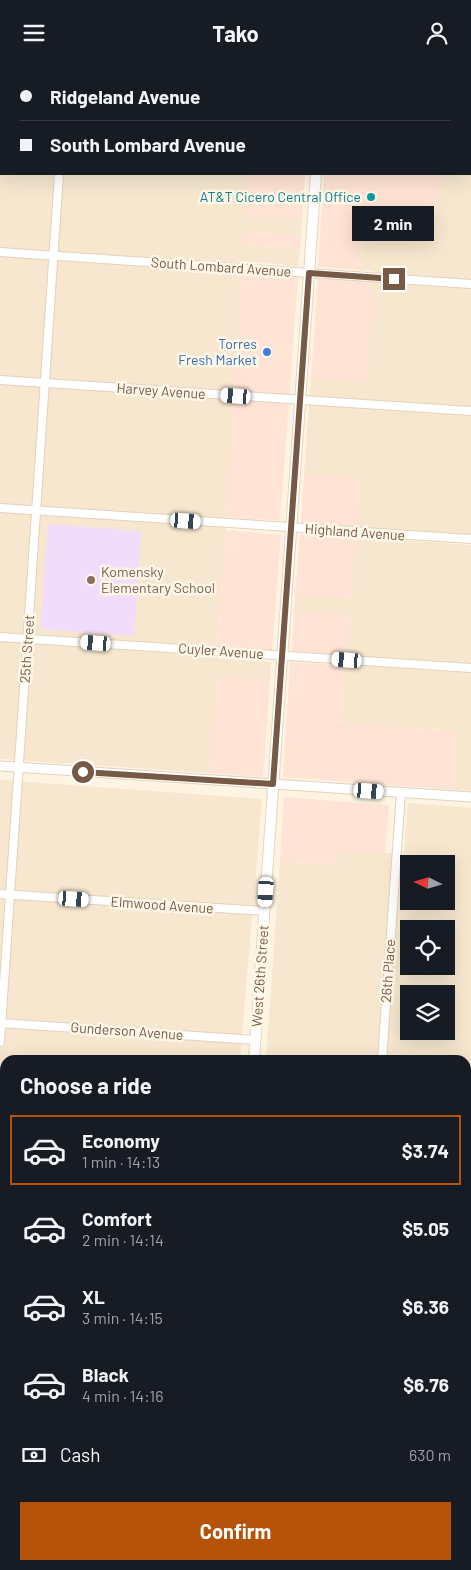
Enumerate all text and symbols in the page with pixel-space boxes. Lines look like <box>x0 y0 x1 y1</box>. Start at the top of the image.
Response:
icon: menu <box>20 19 48 47</box>
icon: person <box>423 19 451 47</box>
text: Tako <box>212 20 259 46</box>
text: Ridgeland Avenue <box>50 85 200 108</box>
text: South Lombard Avenue <box>50 133 246 156</box>
place label: AT&T Cicero Central Office <box>200 188 361 205</box>
marker: AT&T Cicero Central Office <box>365 191 377 203</box>
callout: 2 min <box>353 207 435 241</box>
text: 2 min <box>374 214 412 233</box>
street label: South Lombard Avenue <box>150 253 292 280</box>
route end <box>383 268 405 290</box>
place label: Torres Fresh Market <box>178 335 257 368</box>
marker: Torres Fresh Market <box>261 346 273 358</box>
street label: Harvey Avenue <box>116 379 206 402</box>
car <box>220 387 251 405</box>
car <box>170 512 201 530</box>
street label: Highland Avenue <box>304 520 406 543</box>
place label: Komensky Elementary School <box>101 563 215 596</box>
marker: Komensky Elementary School <box>85 574 97 586</box>
street label: 25th Street <box>16 614 37 684</box>
car <box>80 634 111 652</box>
street label: Cuyler Avenue <box>178 639 264 662</box>
car <box>331 651 362 669</box>
route start <box>72 761 94 783</box>
car <box>353 782 384 800</box>
north arrow <box>400 855 455 910</box>
map controls <box>400 855 455 1040</box>
car <box>257 877 274 907</box>
car <box>58 890 89 908</box>
street label: Elmwood Avenue <box>110 892 214 917</box>
button: locate <box>400 920 455 975</box>
street label: West 26th Street <box>247 925 272 1027</box>
street label: 26th Place <box>377 939 398 1003</box>
button: layers <box>400 985 455 1040</box>
street label: Gunderson Avenue <box>70 1018 184 1043</box>
text: Choose a ride <box>20 1072 152 1098</box>
icon: car <box>22 1128 67 1173</box>
text: Economy <box>82 1129 160 1152</box>
text: $3.74 <box>402 1139 449 1162</box>
text: 1 min · 14:13 <box>82 1152 160 1171</box>
icon: car <box>22 1206 67 1251</box>
text: Comfort <box>82 1207 152 1230</box>
text: $5.05 <box>402 1217 449 1240</box>
text: 2 min · 14:14 <box>82 1230 164 1249</box>
icon: car <box>22 1284 67 1329</box>
text: XL <box>82 1285 105 1308</box>
text: $6.36 <box>402 1295 449 1318</box>
text: 3 min · 14:15 <box>82 1308 163 1327</box>
icon: car <box>22 1362 67 1407</box>
text: Black <box>82 1363 129 1386</box>
text: $6.76 <box>403 1373 449 1396</box>
text: 4 min · 14:16 <box>82 1386 163 1405</box>
icon: cash <box>20 1441 48 1469</box>
text: Cash <box>60 1443 101 1466</box>
text: 630 m <box>409 1445 451 1464</box>
button: Confirm <box>20 1502 451 1560</box>

